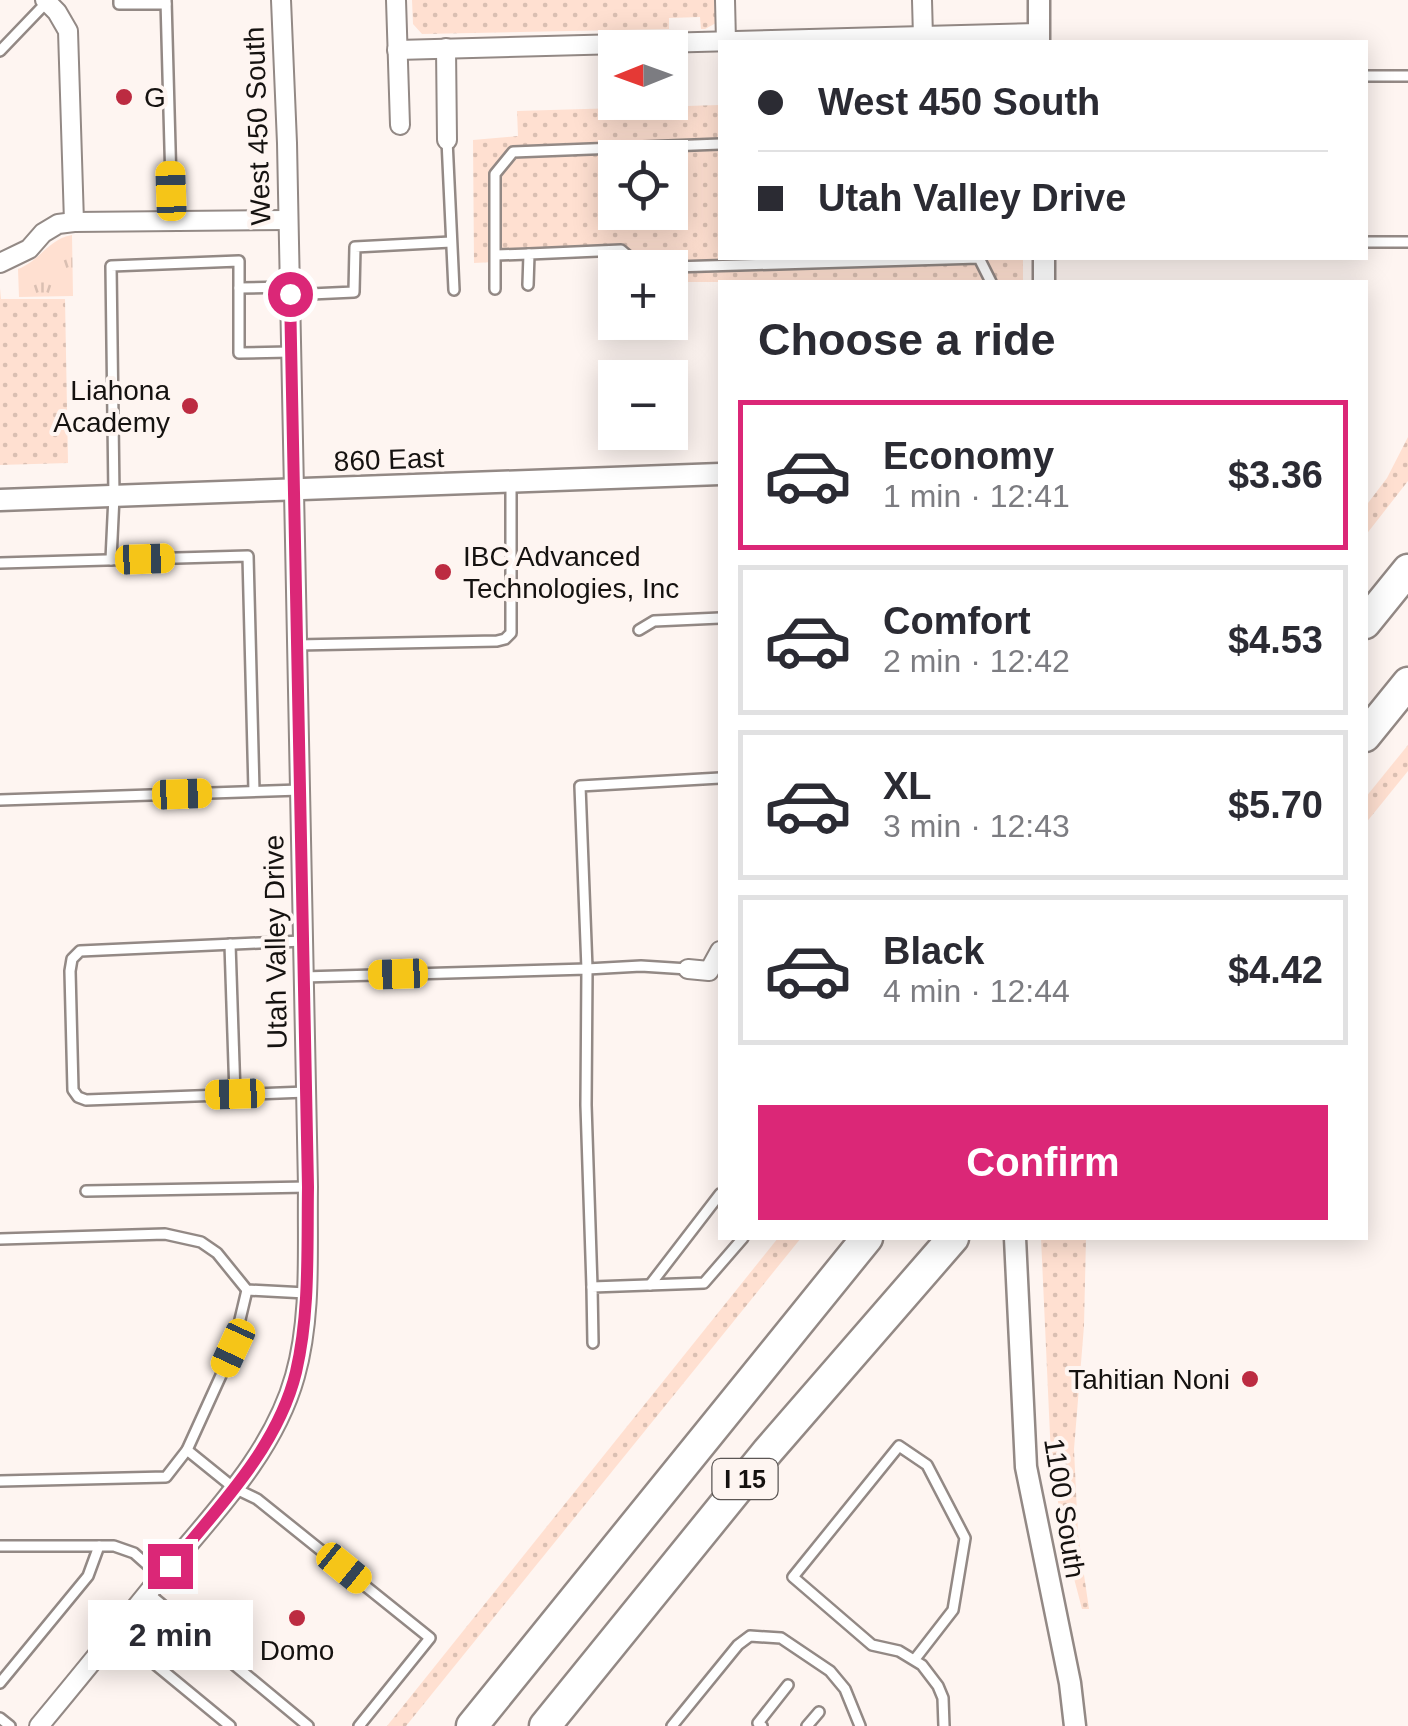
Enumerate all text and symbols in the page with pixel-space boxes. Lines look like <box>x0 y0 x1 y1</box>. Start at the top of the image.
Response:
street label: West 450 South <box>239 26 276 226</box>
north arrow <box>598 30 688 120</box>
map controls <box>598 30 688 450</box>
text: West 450 South <box>818 81 1100 123</box>
place label: G <box>144 82 166 113</box>
marker: G <box>113 86 135 108</box>
button: locate <box>598 140 688 230</box>
car <box>155 160 187 222</box>
text: Utah Valley Drive <box>818 177 1126 219</box>
button: + <box>598 250 688 340</box>
route start <box>268 272 313 317</box>
text: Choose a ride <box>758 314 1056 365</box>
button: − <box>598 360 688 450</box>
place label: Liahona Academy <box>53 375 170 438</box>
marker: Liahona Academy <box>179 395 201 417</box>
icon: car <box>763 430 853 520</box>
text: Economy <box>883 435 1054 477</box>
street label: 860 East <box>333 442 445 477</box>
text: $3.36 <box>1228 454 1323 496</box>
text: 1 min · 12:41 <box>883 478 1070 514</box>
place label: IBC Advanced Technologies, Inc <box>463 541 679 604</box>
car <box>114 543 176 575</box>
marker: IBC Advanced Technologies, Inc <box>432 561 454 583</box>
icon: car <box>763 595 853 685</box>
text: Comfort <box>883 600 1031 642</box>
text: $4.53 <box>1228 619 1323 661</box>
text: 2 min · 12:42 <box>883 643 1070 679</box>
icon: car <box>763 760 853 850</box>
text: XL <box>883 765 932 807</box>
car <box>151 778 213 810</box>
text: $5.70 <box>1228 784 1323 826</box>
text: 3 min · 12:43 <box>883 808 1070 844</box>
street label: Utah Valley Drive <box>258 835 293 1049</box>
icon: car <box>763 925 853 1015</box>
text: Black <box>883 930 984 972</box>
text: $4.42 <box>1228 949 1323 991</box>
car <box>367 958 429 990</box>
text: 4 min · 12:44 <box>883 973 1070 1009</box>
car <box>204 1078 266 1110</box>
button: Confirm <box>758 1105 1328 1220</box>
car <box>207 1314 259 1382</box>
place label: Tahitian Noni <box>1068 1364 1230 1395</box>
marker: Tahitian Noni <box>1239 1368 1261 1390</box>
street label: 1100 South <box>1038 1436 1091 1580</box>
road number: I 15 <box>712 1459 778 1499</box>
car <box>311 1537 377 1599</box>
route end <box>148 1544 193 1589</box>
callout: 2 min <box>88 1601 252 1671</box>
marker: Domo <box>286 1607 308 1629</box>
text: 2 min <box>129 1617 212 1653</box>
place label: Domo <box>260 1635 334 1666</box>

